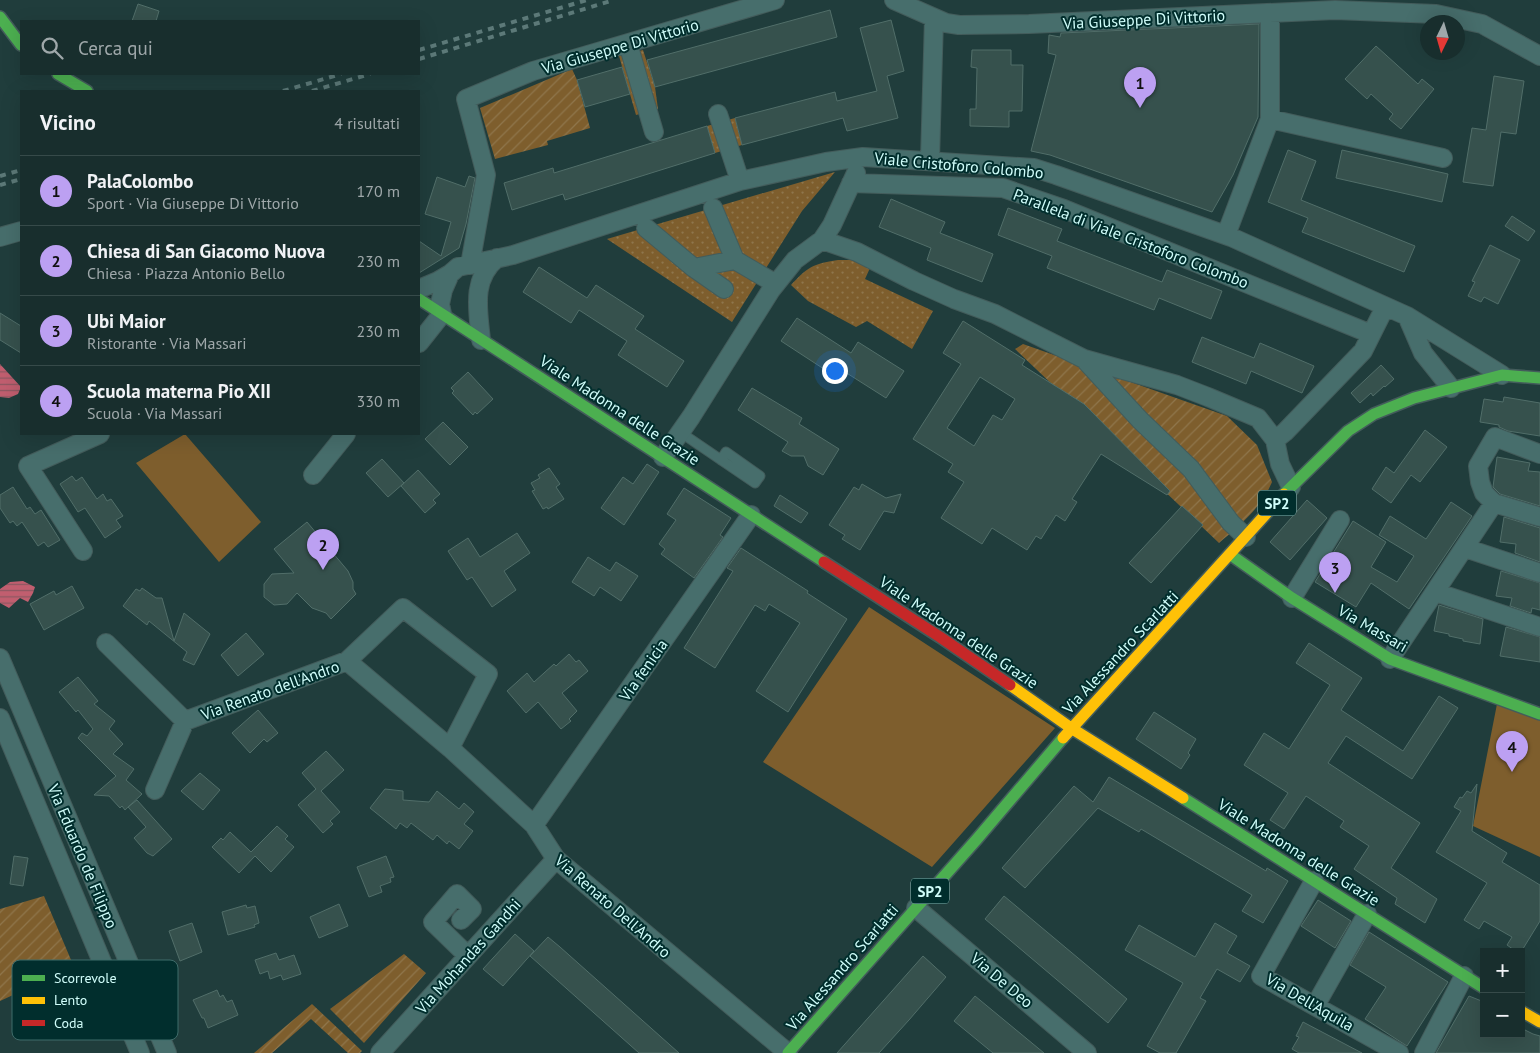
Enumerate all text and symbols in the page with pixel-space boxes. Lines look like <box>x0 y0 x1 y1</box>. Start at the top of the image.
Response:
street label: Via Giuseppe Di Vittorio <box>1061 5 1226 33</box>
street label: Via Giuseppe Di Vittorio <box>538 14 701 78</box>
north arrow <box>1420 15 1465 60</box>
search box <box>20 20 420 75</box>
icon: search <box>38 34 66 62</box>
text: Cerca qui <box>78 36 153 60</box>
pin: 1 <box>1124 67 1156 108</box>
text: Vicino <box>40 109 96 136</box>
text: 4 risultati <box>334 113 400 133</box>
street label: Viale Cristoforo Colombo <box>873 148 1044 182</box>
text: PalaColombo <box>87 169 193 193</box>
text: 1 <box>51 181 61 201</box>
text: 170 m <box>357 181 400 201</box>
street label: Parallela di Viale Cristoforo Colombo <box>1010 184 1252 292</box>
text: Sport · Via Giuseppe Di Vittorio <box>87 193 299 213</box>
text: Chiesa di San Giacomo Nuova <box>87 239 325 263</box>
text: 2 <box>51 251 61 271</box>
text: 230 m <box>357 251 400 271</box>
text: Chiesa · Piazza Antonio Bello <box>87 263 285 283</box>
text: Ubi Maior <box>87 309 166 333</box>
text: 3 <box>51 321 61 341</box>
text: 230 m <box>357 321 400 341</box>
text: Ristorante · Via Massari <box>87 333 247 353</box>
street label: Viale Madonna delle Grazie <box>535 350 704 469</box>
your location <box>822 358 848 384</box>
text: Scuola materna Pio XII <box>87 379 271 403</box>
text: 4 <box>51 391 61 411</box>
text: 330 m <box>357 391 400 411</box>
text: Scuola · Via Massari <box>87 403 222 423</box>
road number: SP2 <box>1258 490 1296 516</box>
pin: 2 <box>307 529 339 570</box>
pin: 3 <box>1319 552 1351 593</box>
street label: Viale Madonna delle Grazie <box>875 571 1042 693</box>
street label: Via Alessandro Scarlatti <box>1057 586 1182 718</box>
street label: Via Massari <box>1334 600 1411 656</box>
street label: Via fenicia <box>614 635 672 706</box>
street label: Via Renato dell'Andro <box>197 656 342 725</box>
pin: 4 <box>1496 731 1528 772</box>
street label: Via Eduardo de Filippo <box>43 780 122 931</box>
street label: Viale Madonna delle Grazie <box>1214 793 1384 910</box>
street label: Via Renato Dell'Andro <box>550 849 675 962</box>
road number: SP2 <box>911 878 949 904</box>
street label: Via Mohandas Gandhi <box>410 894 525 1018</box>
street label: Via Alessandro Scarlatti <box>781 900 902 1035</box>
street label: Via De Deo <box>966 947 1037 1012</box>
map controls <box>1480 948 1525 1038</box>
button: + <box>1480 948 1525 993</box>
legend <box>12 960 178 1040</box>
street label: Via Dell'Aquila <box>1262 968 1358 1035</box>
text: Scorrevole <box>54 969 117 987</box>
text: Lento <box>54 991 87 1009</box>
button: − <box>1480 993 1525 1038</box>
text: Coda <box>54 1014 84 1032</box>

